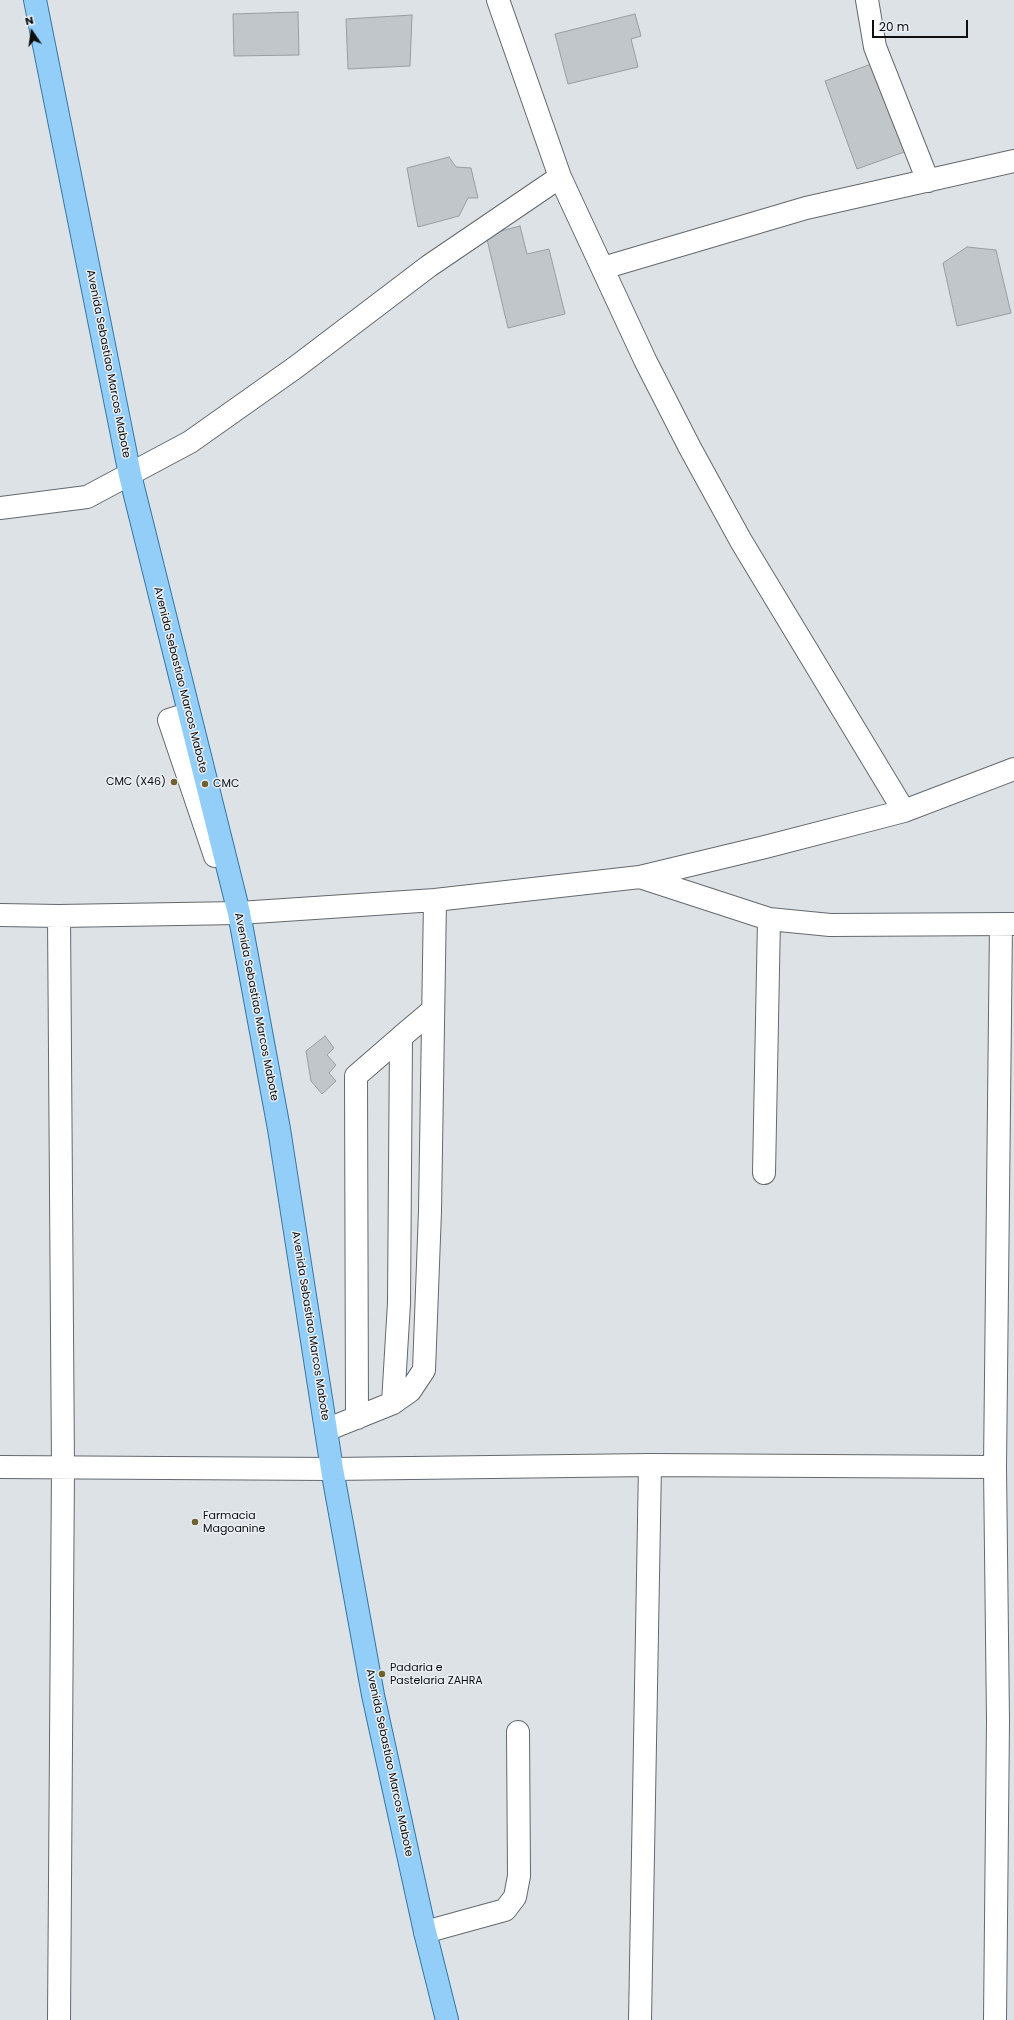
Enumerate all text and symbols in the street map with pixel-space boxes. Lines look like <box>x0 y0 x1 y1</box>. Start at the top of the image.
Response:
north arrow <box>12 12 52 52</box>
text: N <box>23 12 35 29</box>
scale bar <box>874 12 970 38</box>
text: 20 m <box>879 18 909 35</box>
street label: Avenida Sebastiao Marcos Mabote <box>83 269 133 459</box>
street label: Avenida Sebastiao Marcos Mabote <box>150 585 210 775</box>
place label: CMC (X46) <box>106 775 166 789</box>
marker: CMC (X46) <box>169 777 179 787</box>
place label: CMC <box>213 777 239 791</box>
marker: CMC <box>200 779 210 789</box>
street label: Avenida Sebastiao Marcos Mabote <box>231 912 281 1102</box>
street label: Avenida Sebastiao Marcos Mabote <box>288 1230 332 1422</box>
place label: Farmacia Magoanine <box>203 1509 265 1535</box>
marker: Farmacia Magoanine <box>190 1517 200 1527</box>
place label: Padaria e Pastelaria ZAHRA <box>390 1661 483 1687</box>
street label: Avenida Sebastiao Marcos Mabote <box>363 1668 415 1858</box>
marker: Padaria e Pastelaria ZAHRA <box>377 1669 387 1679</box>

